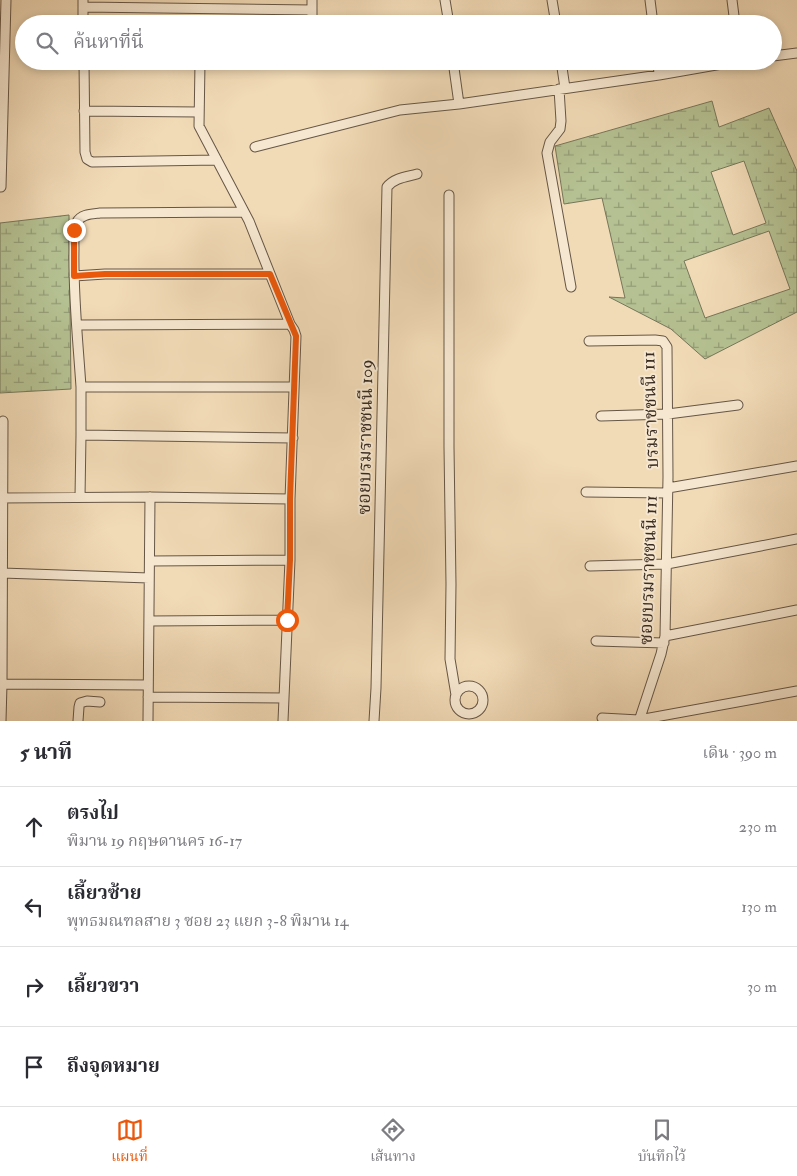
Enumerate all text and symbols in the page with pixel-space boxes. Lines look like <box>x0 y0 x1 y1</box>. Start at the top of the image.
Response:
search box <box>15 15 782 70</box>
icon: search <box>33 29 61 57</box>
text: ค้นหาที่นี่ <box>73 30 144 54</box>
route end <box>63 219 86 242</box>
street label: บรมราชชนนี 111 <box>637 351 664 469</box>
street label: ซอยบรมราชชนนี 109 <box>353 359 378 515</box>
street label: ซอยบรมราชชนนี 111 <box>634 495 663 645</box>
route start <box>276 609 299 632</box>
text: 5 นาที <box>20 739 72 766</box>
text: เดิน · 390 m <box>703 743 777 763</box>
text: ตรงไป <box>67 801 119 825</box>
icon: ahead <box>20 813 48 841</box>
text: 230 m <box>739 817 777 837</box>
text: พิมาน 19 กฤษดานคร 16-17 <box>67 831 242 851</box>
text: เลี้ยวซ้าย <box>67 881 141 905</box>
icon: left <box>20 893 48 921</box>
text: 130 m <box>741 897 777 917</box>
text: พุทธมณฑลสาย 3 ซอย 23 แยก 3-8 พิมาน 14 <box>67 911 348 931</box>
icon: right <box>20 973 48 1001</box>
text: เลี้ยวขวา <box>67 974 139 998</box>
text: 30 m <box>747 977 777 997</box>
icon: arrive <box>20 1053 48 1081</box>
text: ถึงจุดหมาย <box>67 1054 160 1078</box>
tab: แผนที่ <box>111 1116 148 1168</box>
tab: เส้นทาง <box>370 1116 416 1168</box>
tab: บันทึกไว้ <box>638 1116 686 1168</box>

